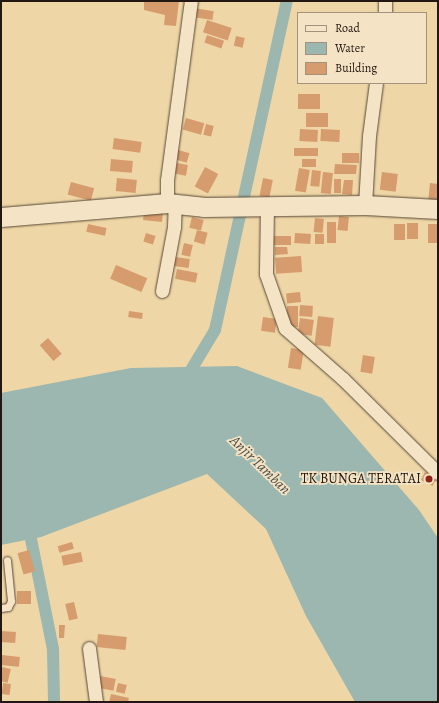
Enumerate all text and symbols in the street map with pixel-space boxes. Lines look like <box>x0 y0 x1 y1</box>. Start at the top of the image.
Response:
legend <box>297 12 427 84</box>
text: Road <box>335 20 360 36</box>
text: Water <box>335 40 365 56</box>
text: Building <box>335 60 377 76</box>
water label: Anjir Tamban <box>226 432 294 498</box>
place label: TK BUNGA TERATAI <box>301 471 421 487</box>
marker: TK BUNGA TERATAI <box>424 474 434 484</box>

